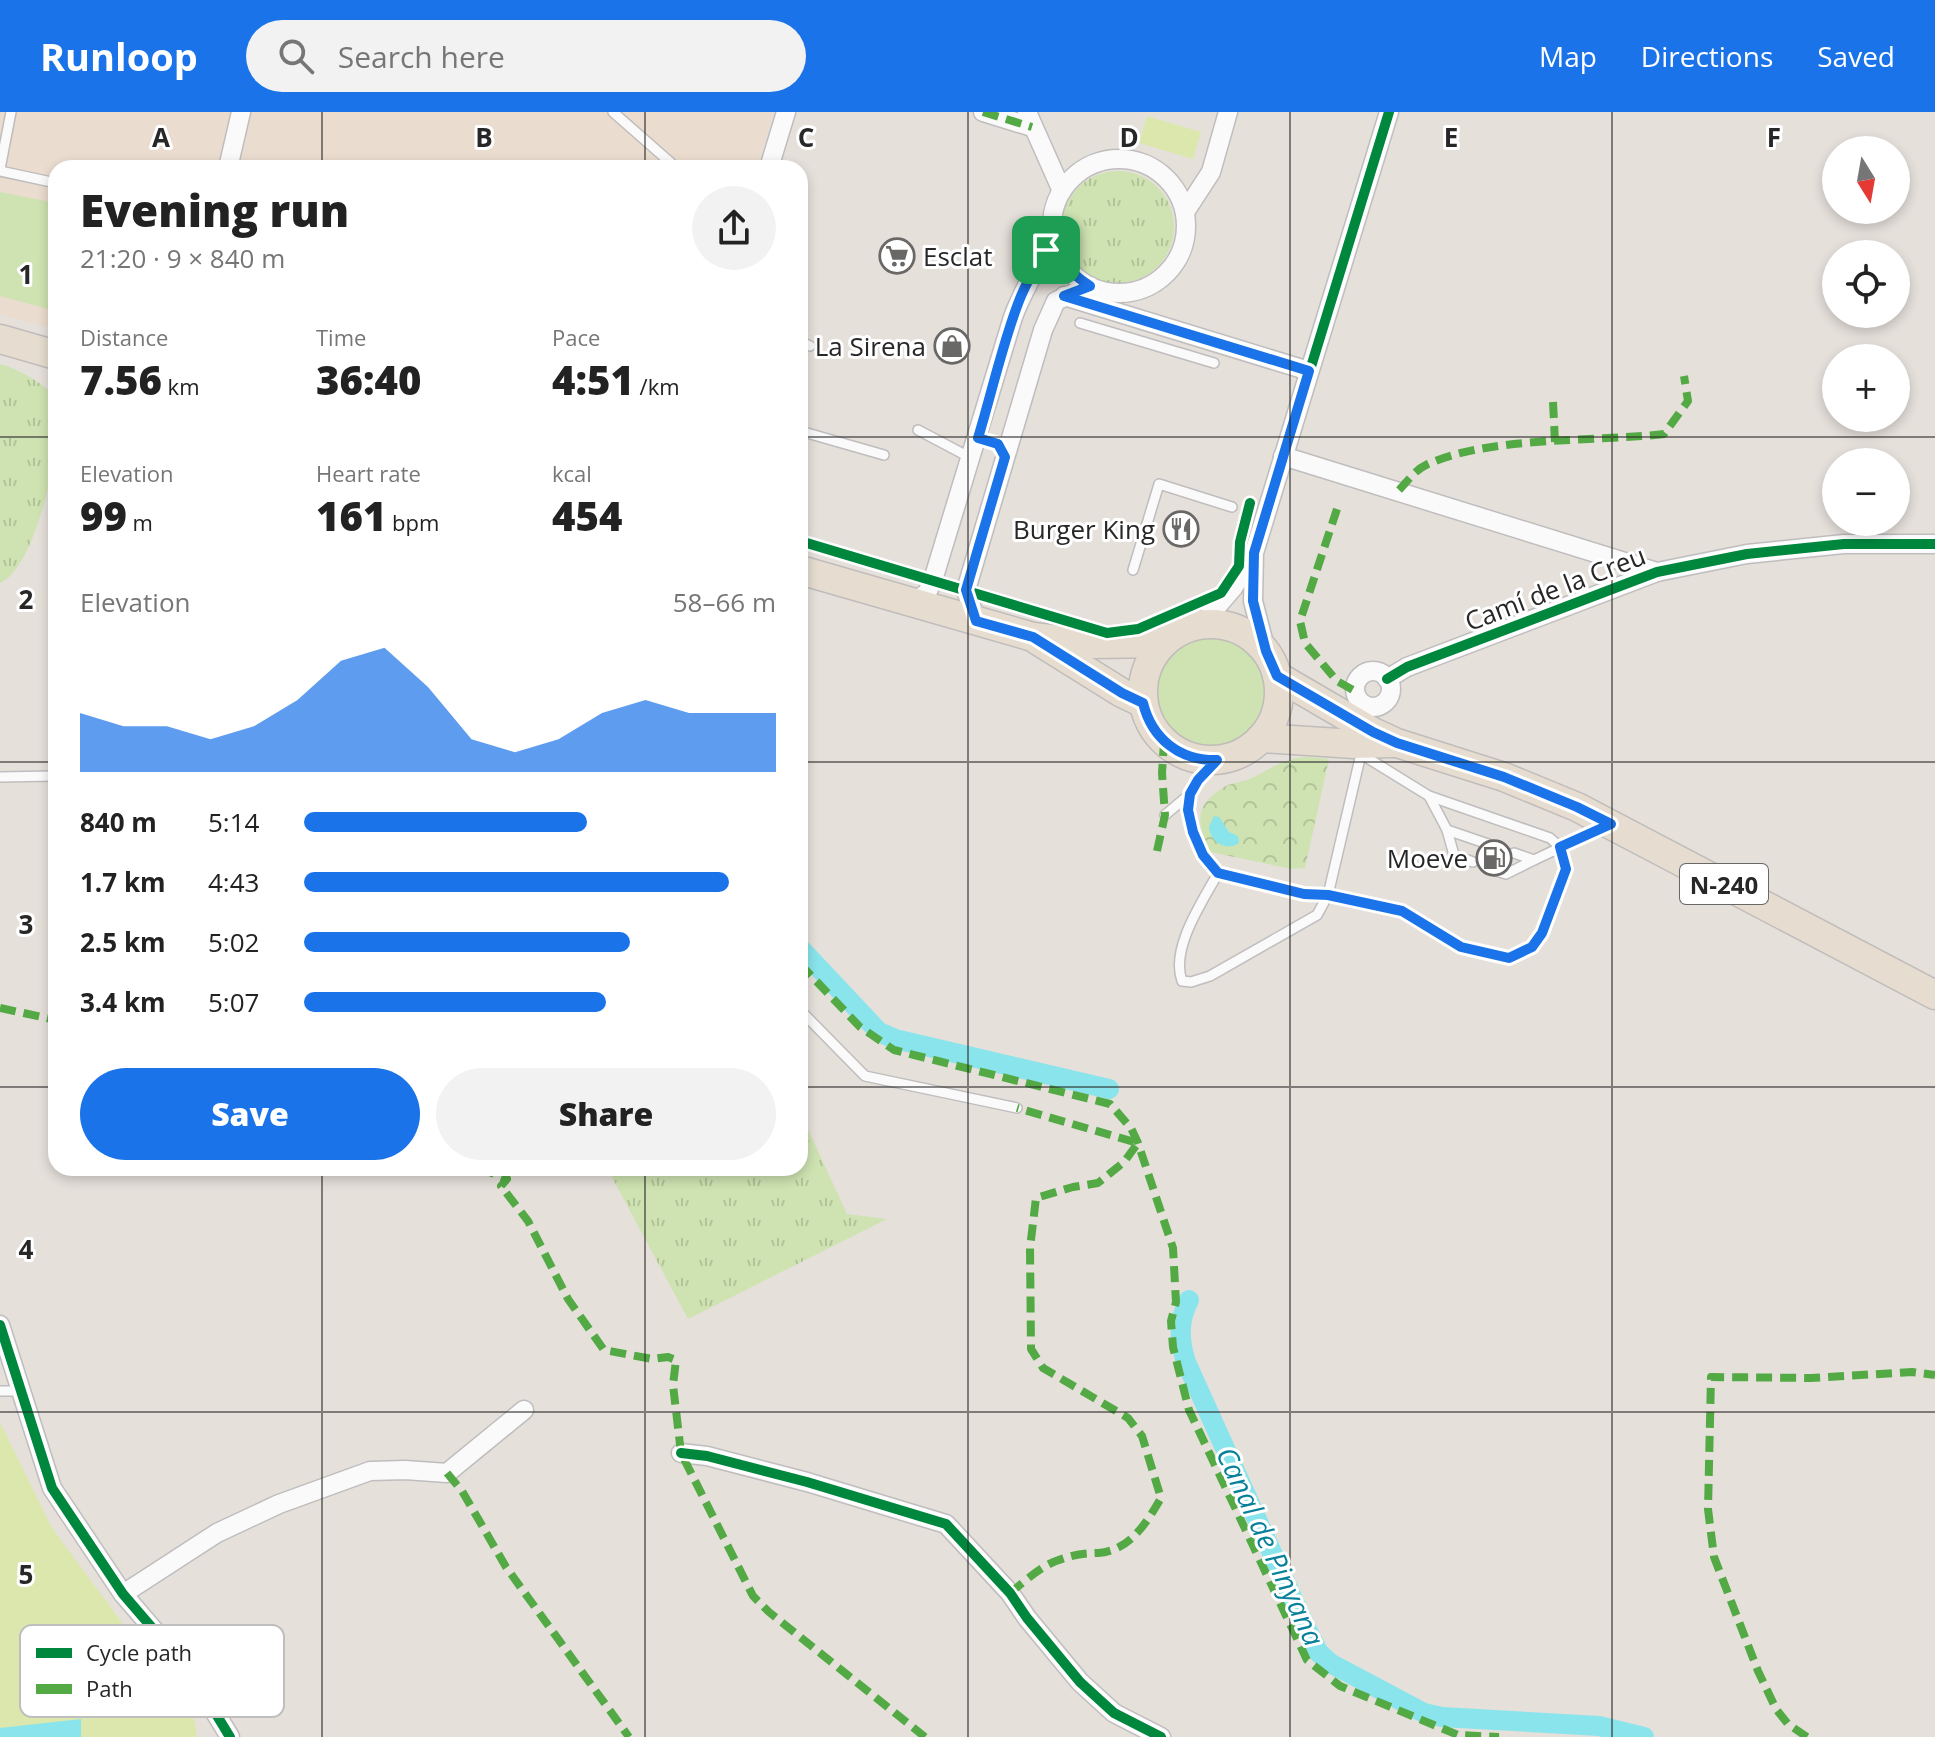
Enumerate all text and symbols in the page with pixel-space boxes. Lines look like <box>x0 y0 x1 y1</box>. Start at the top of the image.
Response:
search box <box>246 20 806 92</box>
text: Runloop <box>40 30 198 82</box>
icon: search <box>274 34 318 78</box>
text: Search here <box>338 36 505 77</box>
text: Map <box>1539 37 1597 75</box>
text: Directions <box>1641 37 1773 75</box>
text: Saved <box>1817 37 1895 75</box>
text: A <box>152 119 170 155</box>
text: B <box>475 119 493 155</box>
text: C <box>798 119 814 155</box>
text: D <box>1119 119 1139 155</box>
text: E <box>1444 119 1458 155</box>
text: F <box>1767 119 1781 155</box>
north arrow <box>1822 136 1910 224</box>
map controls <box>1822 136 1910 536</box>
text: Evening run <box>80 180 349 240</box>
button: share <box>692 186 776 270</box>
pin <box>1012 216 1080 284</box>
icon: arrive <box>1024 228 1068 272</box>
supermarket icon: Esclat <box>878 237 916 275</box>
place label: Esclat <box>923 238 993 274</box>
text: 21:20 · 9 × 840 m <box>80 240 285 276</box>
button: locate <box>1822 240 1910 328</box>
text: 1 <box>19 256 33 292</box>
text: Distance <box>80 322 168 352</box>
text: Time <box>316 322 366 352</box>
text: Pace <box>552 322 600 352</box>
shop icon: La Sirena <box>933 327 971 365</box>
place label: La Sirena <box>815 328 926 364</box>
button: + <box>1822 344 1910 432</box>
text: 7.56 <box>80 352 162 407</box>
text: 36:40 <box>316 352 421 407</box>
text: 4:51 <box>552 352 634 407</box>
text: km <box>162 371 200 401</box>
text: /km <box>634 371 680 401</box>
button: − <box>1822 448 1910 536</box>
text: Elevation <box>80 458 173 488</box>
text: Heart rate <box>316 458 421 488</box>
text: kcal <box>552 458 592 488</box>
text: 99 <box>80 488 127 543</box>
text: 161 <box>316 488 386 543</box>
text: 454 <box>552 488 622 543</box>
text: m <box>127 507 153 537</box>
text: bpm <box>386 507 439 537</box>
restaurant icon: Burger King <box>1162 510 1200 548</box>
place label: Burger King <box>1013 511 1155 547</box>
street label: Camí de la Creu <box>1459 537 1651 639</box>
text: 2 <box>19 581 34 617</box>
text: Elevation <box>80 584 190 620</box>
text: 58–66 m <box>673 584 776 620</box>
text: 840 m <box>80 804 157 840</box>
text: 5:14 <box>208 804 259 840</box>
fuel station icon: Moeve <box>1475 839 1513 877</box>
place label: Moeve <box>1387 840 1468 876</box>
text: 1.7 km <box>80 864 166 900</box>
text: 4:43 <box>208 864 259 900</box>
road number: N-240 <box>1680 864 1768 904</box>
text: 3 <box>19 906 33 942</box>
text: 2.5 km <box>80 924 166 960</box>
text: 5:02 <box>208 924 259 960</box>
text: 3.4 km <box>80 984 166 1020</box>
text: 5:07 <box>208 984 259 1020</box>
button: Save <box>80 1068 420 1160</box>
button: Share <box>436 1068 776 1160</box>
text: 4 <box>19 1231 34 1267</box>
water label: Canal de Pinyana <box>1208 1440 1334 1652</box>
text: 5 <box>19 1556 33 1592</box>
legend <box>20 1625 284 1717</box>
text: Cycle path <box>86 1637 192 1667</box>
text: Path <box>86 1673 133 1703</box>

